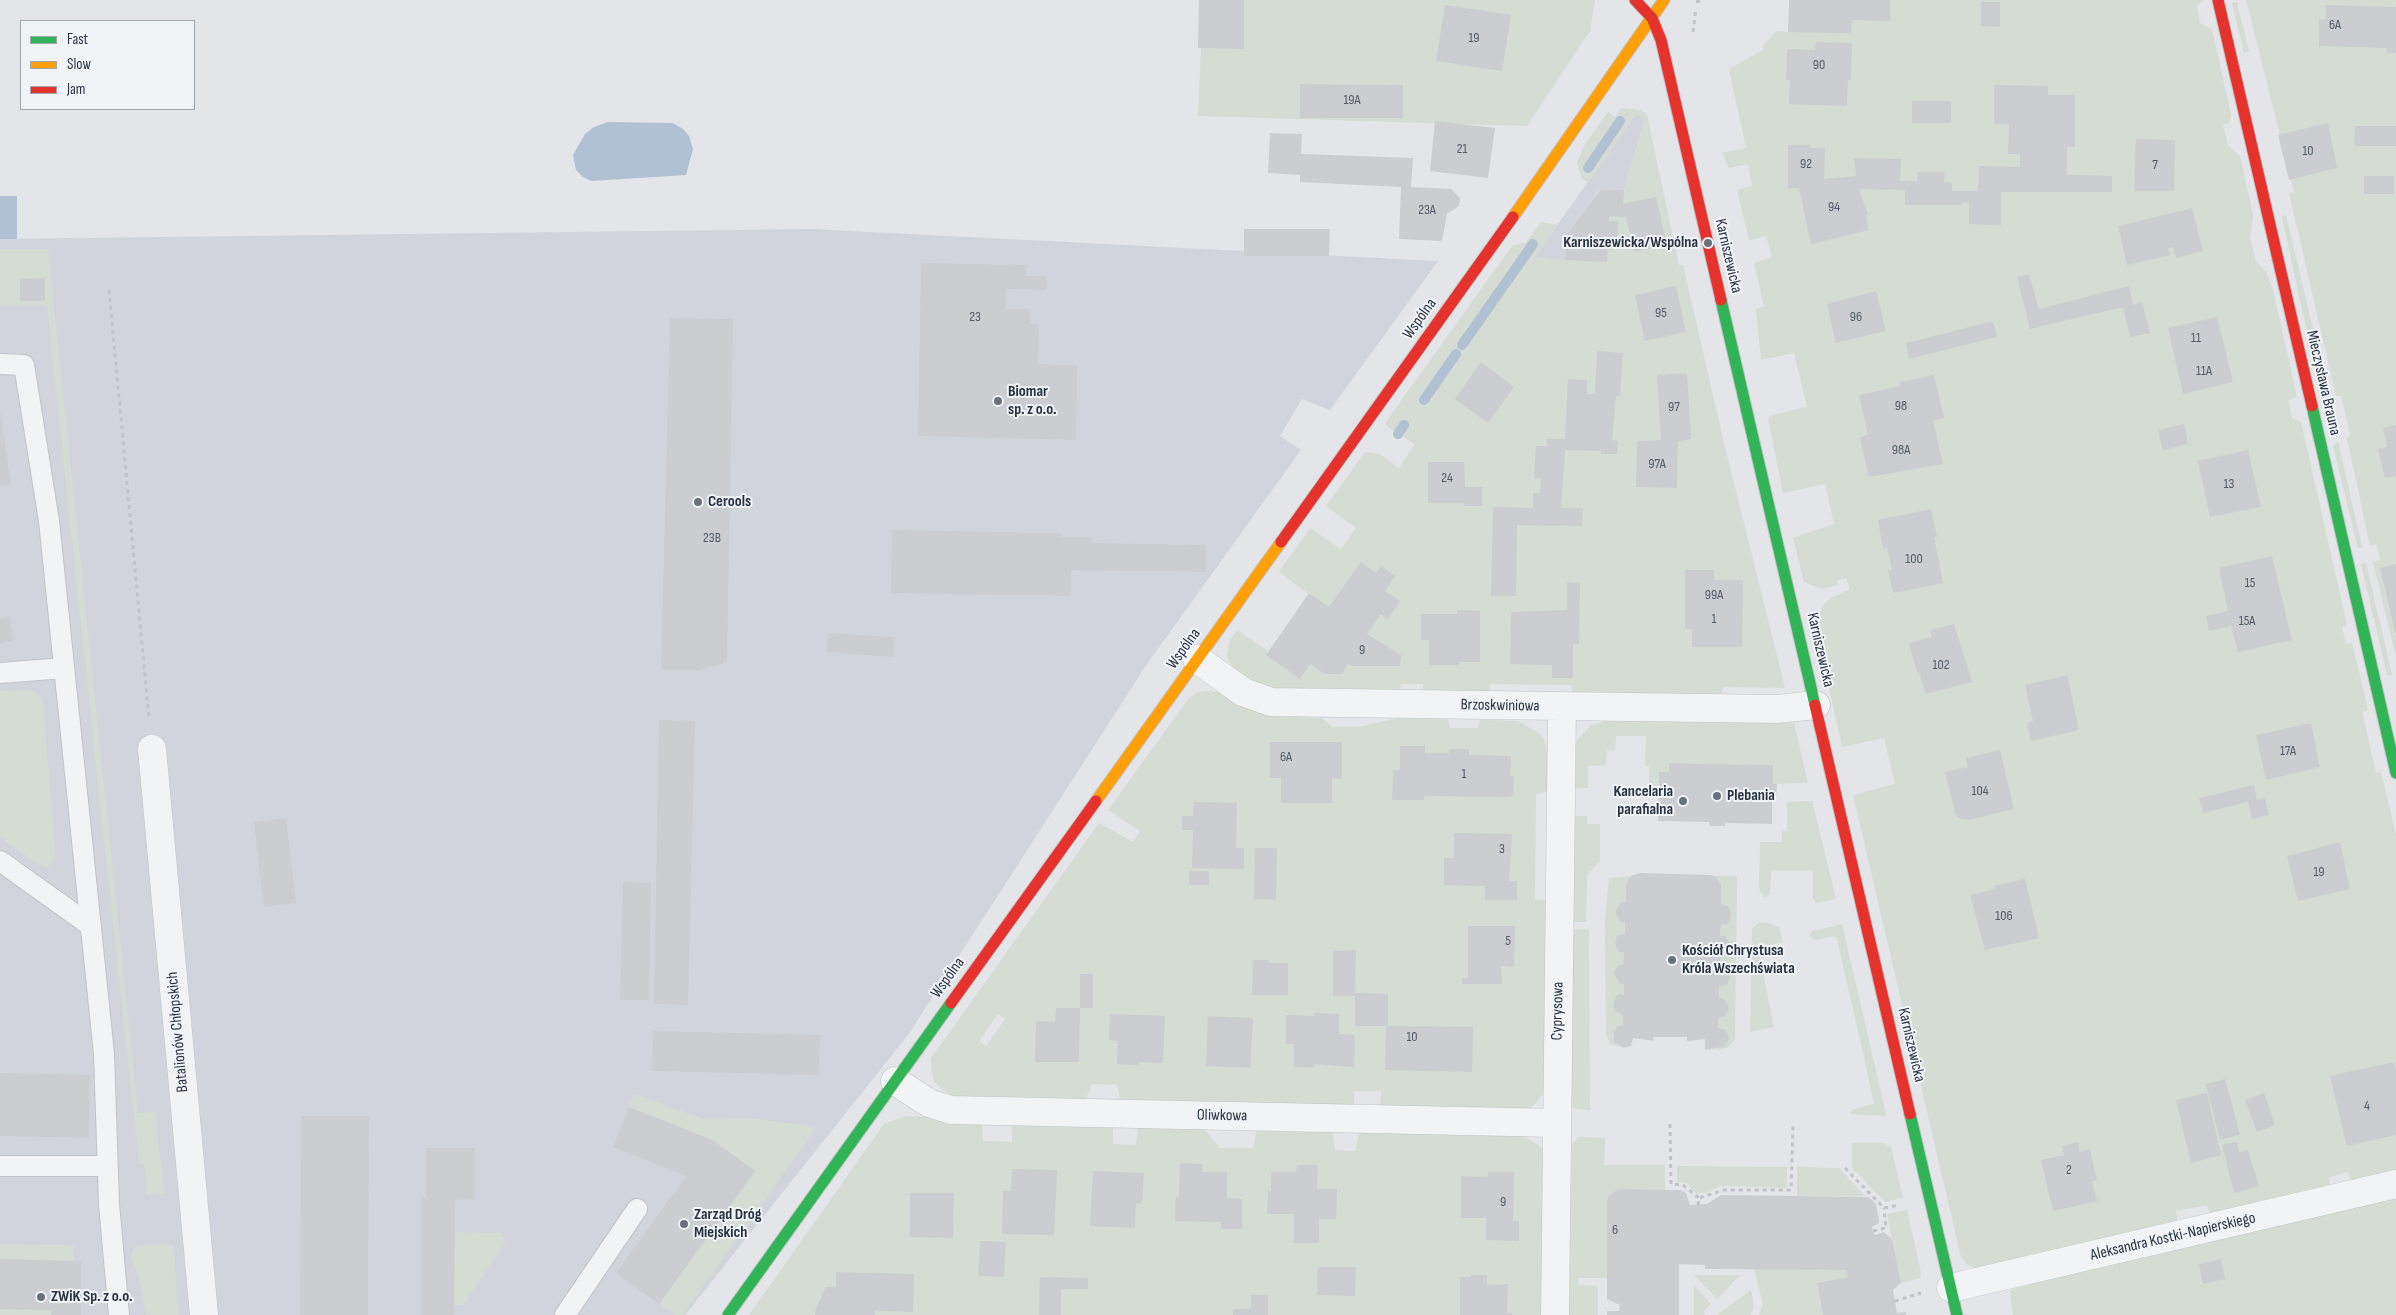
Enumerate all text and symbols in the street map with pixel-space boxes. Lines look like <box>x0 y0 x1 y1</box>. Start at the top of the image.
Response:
house number: 6A <box>2329 17 2341 33</box>
legend <box>20 20 195 110</box>
text: Fast <box>67 30 88 49</box>
house number: 19 <box>1468 30 1480 46</box>
text: Slow <box>67 55 91 74</box>
house number: 90 <box>1813 57 1825 73</box>
text: Jam <box>67 80 85 99</box>
house number: 19A <box>1343 92 1361 108</box>
house number: 21 <box>1457 141 1467 157</box>
house number: 10 <box>2302 143 2314 159</box>
house number: 92 <box>1800 156 1812 172</box>
house number: 7 <box>2152 157 2158 173</box>
house number: 94 <box>1828 199 1840 215</box>
house number: 23A <box>1418 202 1436 218</box>
street label: Karniszewicka <box>1710 217 1746 295</box>
place label: Karniszewicka/Wspólna <box>1563 233 1698 253</box>
marker: Karniszewicka/Wspólna <box>1702 237 1714 249</box>
street label: Wspólna <box>1399 295 1441 343</box>
house number: 95 <box>1655 305 1667 321</box>
house number: 23 <box>969 309 981 325</box>
house number: 96 <box>1850 309 1862 325</box>
street label: Mieczysława Brauna <box>2302 329 2344 437</box>
house number: 11 <box>2191 330 2201 346</box>
house number: 11A <box>2196 363 2212 379</box>
place label: Biomar sp. z o.o. <box>1008 382 1057 420</box>
marker: Biomar sp. z o.o. <box>992 395 1004 407</box>
house number: 98 <box>1895 398 1907 414</box>
house number: 97 <box>1668 399 1680 415</box>
house number: 98A <box>1892 442 1910 458</box>
house number: 97A <box>1648 456 1666 472</box>
house number: 24 <box>1441 470 1453 486</box>
house number: 13 <box>2224 476 2234 492</box>
place label: Cerools <box>708 492 751 512</box>
marker: Cerools <box>692 496 704 508</box>
house number: 23B <box>703 530 721 546</box>
house number: 100 <box>1905 551 1923 567</box>
house number: 15 <box>2245 575 2255 591</box>
house number: 99A <box>1705 587 1723 603</box>
house number: 1 <box>1712 611 1716 627</box>
street label: Karniszewicka <box>1802 611 1838 689</box>
house number: 15A <box>2239 613 2255 629</box>
street label: Wspólna <box>1163 625 1205 673</box>
house number: 9 <box>1359 642 1365 658</box>
house number: 102 <box>1933 657 1949 673</box>
street label: Brzoskwiniowa <box>1460 696 1540 716</box>
house number: 17A <box>2280 743 2296 759</box>
house number: 6A <box>1280 749 1292 765</box>
house number: 1 <box>1462 766 1466 782</box>
place label: Kancelaria parafialna <box>1614 782 1673 820</box>
house number: 104 <box>1972 783 1988 799</box>
place label: Plebania <box>1727 786 1775 806</box>
marker: Plebania <box>1711 790 1723 802</box>
marker: Kancelaria parafialna <box>1677 795 1689 807</box>
house number: 3 <box>1499 841 1505 857</box>
house number: 19 <box>2313 864 2325 880</box>
house number: 106 <box>1995 908 2013 924</box>
house number: 5 <box>1505 933 1511 949</box>
place label: Kościół Chrystusa Króla Wszechświata <box>1682 941 1795 979</box>
street label: Wspólna <box>927 954 969 1002</box>
marker: Kościół Chrystusa Króla Wszechświata <box>1666 954 1678 966</box>
street label: Batalionów Chłopskich <box>163 971 193 1093</box>
street label: Cyprysowa <box>1548 982 1568 1040</box>
street label: Karniszewicka <box>1893 1006 1929 1084</box>
house number: 10 <box>1406 1029 1418 1045</box>
house number: 4 <box>2364 1098 2370 1114</box>
street label: Oliwkowa <box>1197 1106 1247 1126</box>
house number: 2 <box>2066 1162 2072 1178</box>
house number: 9 <box>1500 1194 1506 1210</box>
place label: Zarząd Dróg Miejskich <box>694 1205 761 1243</box>
street label: Aleksandra Kostki-Napierskiego <box>2089 1209 2257 1265</box>
marker: Zarząd Dróg Miejskich <box>678 1218 690 1230</box>
house number: 6 <box>1612 1222 1618 1238</box>
place label: ZWiK Sp. z o.o. <box>51 1287 133 1307</box>
marker: ZWiK Sp. z o.o. <box>35 1291 47 1303</box>

